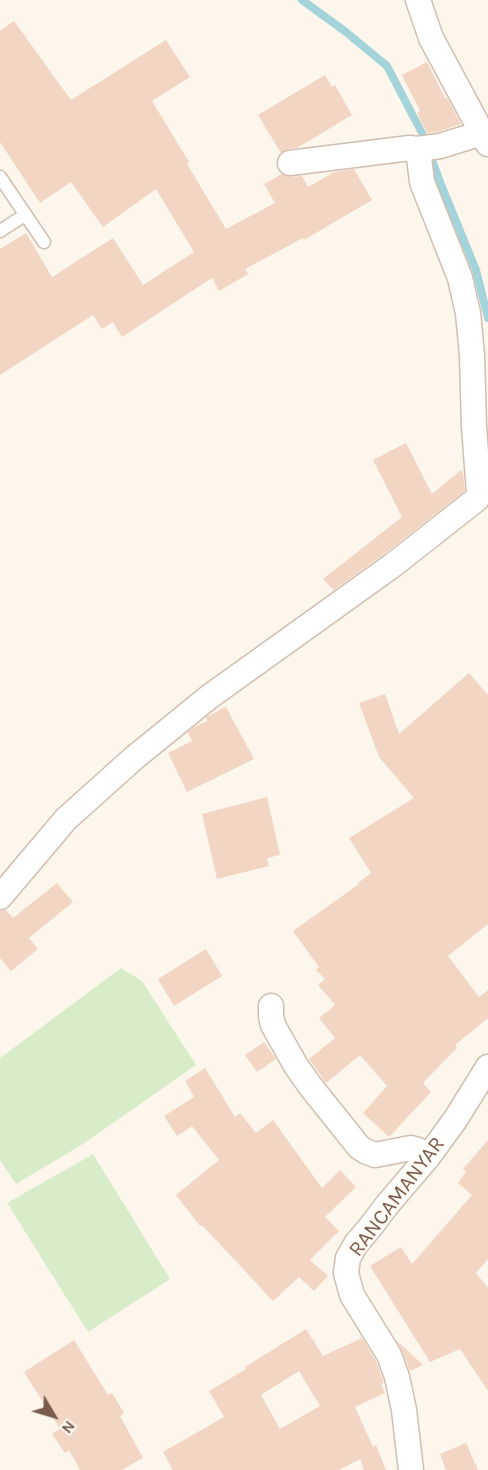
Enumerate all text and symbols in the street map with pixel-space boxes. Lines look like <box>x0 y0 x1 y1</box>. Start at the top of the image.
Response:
street label: RANCAMANYAR <box>344 1132 450 1262</box>
north arrow <box>24 1386 84 1446</box>
text: N <box>58 1417 80 1438</box>

